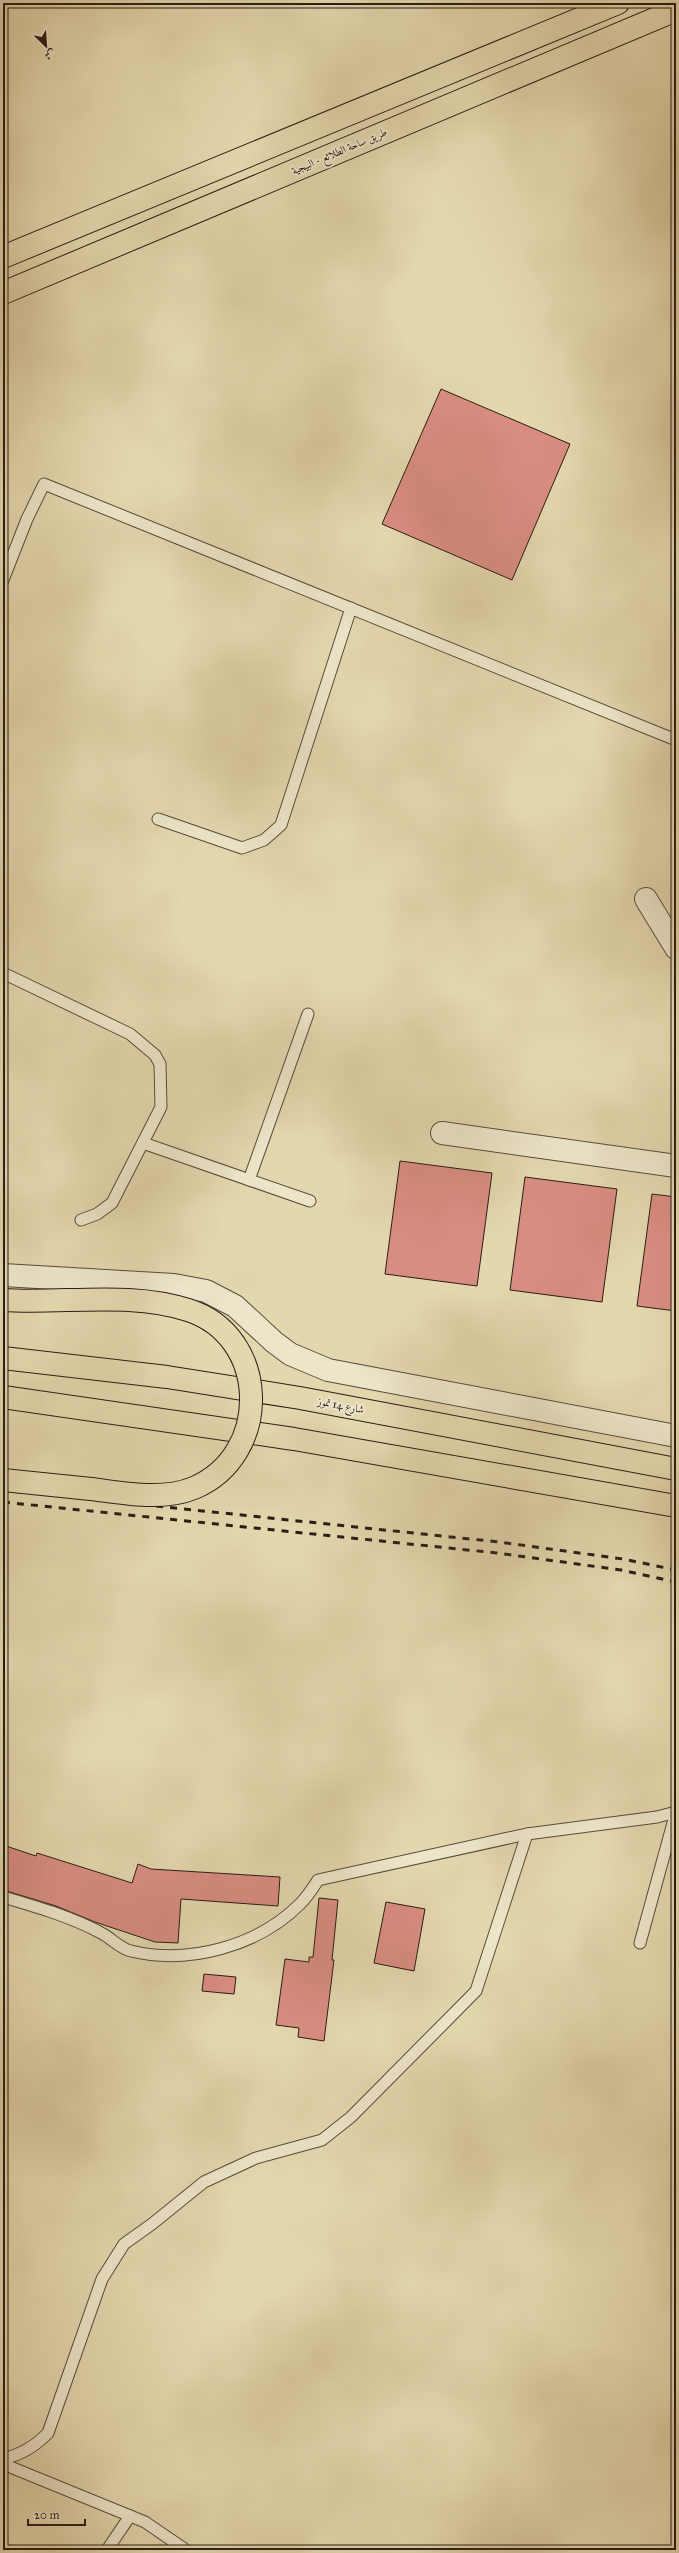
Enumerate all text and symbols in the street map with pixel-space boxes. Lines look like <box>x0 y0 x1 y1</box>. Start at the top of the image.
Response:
north arrow <box>26 26 66 66</box>
text: ش <box>42 46 58 63</box>
street label: طريق ساحة الطلائع - البيجية <box>290 125 390 180</box>
street label: شارع 14 تموز <box>315 1394 365 1419</box>
scale bar <box>28 2501 85 2527</box>
text: 20 m <box>34 2508 60 2522</box>

